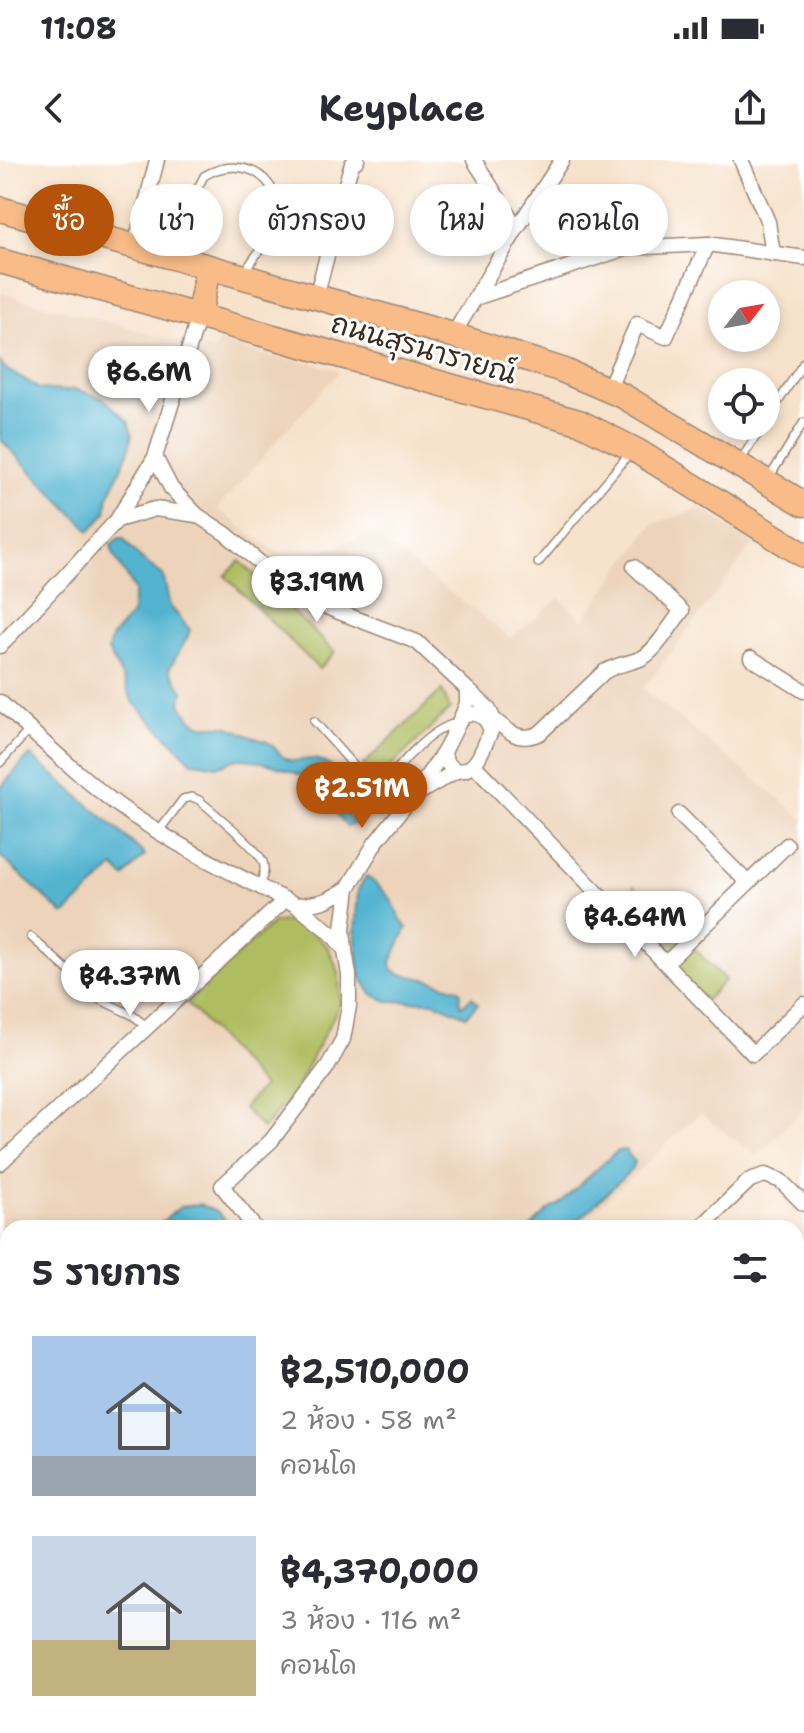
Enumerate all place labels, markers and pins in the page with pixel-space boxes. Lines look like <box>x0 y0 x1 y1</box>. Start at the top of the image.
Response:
pin: ฿6.6M <box>93 346 205 414</box>
pin: ฿3.19M <box>252 556 382 624</box>
pin: ฿2.51M <box>297 762 427 830</box>
pin: ฿4.64M <box>570 891 700 959</box>
pin: ฿4.37M <box>65 950 195 1018</box>

